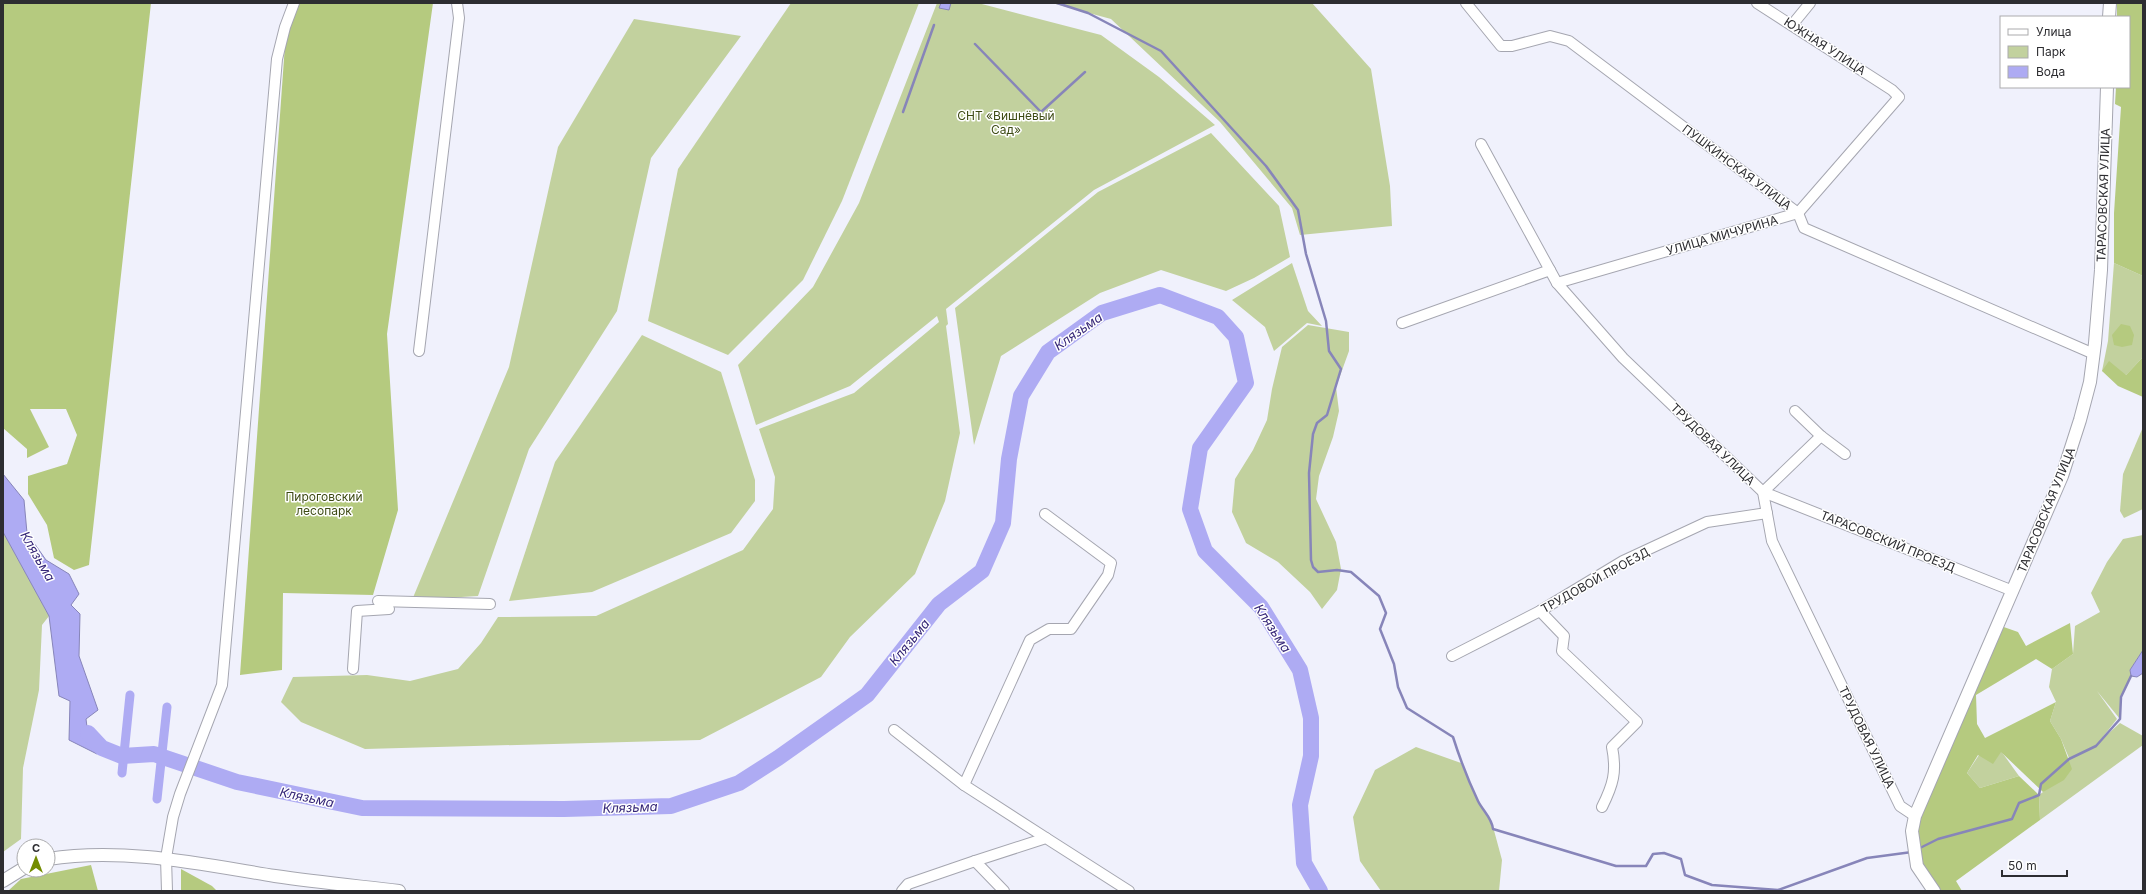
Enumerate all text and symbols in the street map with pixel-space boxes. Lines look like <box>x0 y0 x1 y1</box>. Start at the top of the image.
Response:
street label: ЮЖНАЯ УЛИЦА <box>1781 14 1869 78</box>
legend <box>2000 16 2130 88</box>
text: Улица <box>2036 24 2071 39</box>
text: Парк <box>2036 44 2066 59</box>
text: Вода <box>2036 64 2065 79</box>
park label: СНТ «Вишнёвый Сад» <box>957 108 1055 137</box>
street label: ПУШКИНСКАЯ УЛИЦА <box>1680 121 1794 213</box>
street label: ТАРАСОВСКАЯ УЛИЦА <box>2093 128 2113 262</box>
street label: УЛИЦА МИЧУРИНА <box>1664 212 1780 258</box>
water label: Клязьма <box>1051 309 1105 353</box>
street label: ТРУДОВАЯ УЛИЦА <box>1668 400 1758 488</box>
street label: ТАРАСОВСКАЯ УЛИЦА <box>2014 445 2078 575</box>
park label: Пироговский лесопарк <box>285 489 363 518</box>
street label: ТАРАСОВСКИЙ ПРОЕЗД <box>1818 507 1958 575</box>
water label: Клязьма <box>17 528 59 584</box>
street label: ТРУДОВОЙ ПРОЕЗД <box>1538 544 1652 616</box>
water label: Клязьма <box>1251 601 1295 655</box>
water label: Клязьма <box>885 616 933 668</box>
street label: ТРУДОВАЯ УЛИЦА <box>1836 684 1898 790</box>
water label: Клязьма <box>278 783 336 811</box>
water label: Клязьма <box>602 798 658 816</box>
north arrow <box>16 838 56 878</box>
text: С <box>32 841 40 855</box>
scale bar <box>2002 852 2067 878</box>
text: 50 m <box>2008 858 2037 873</box>

